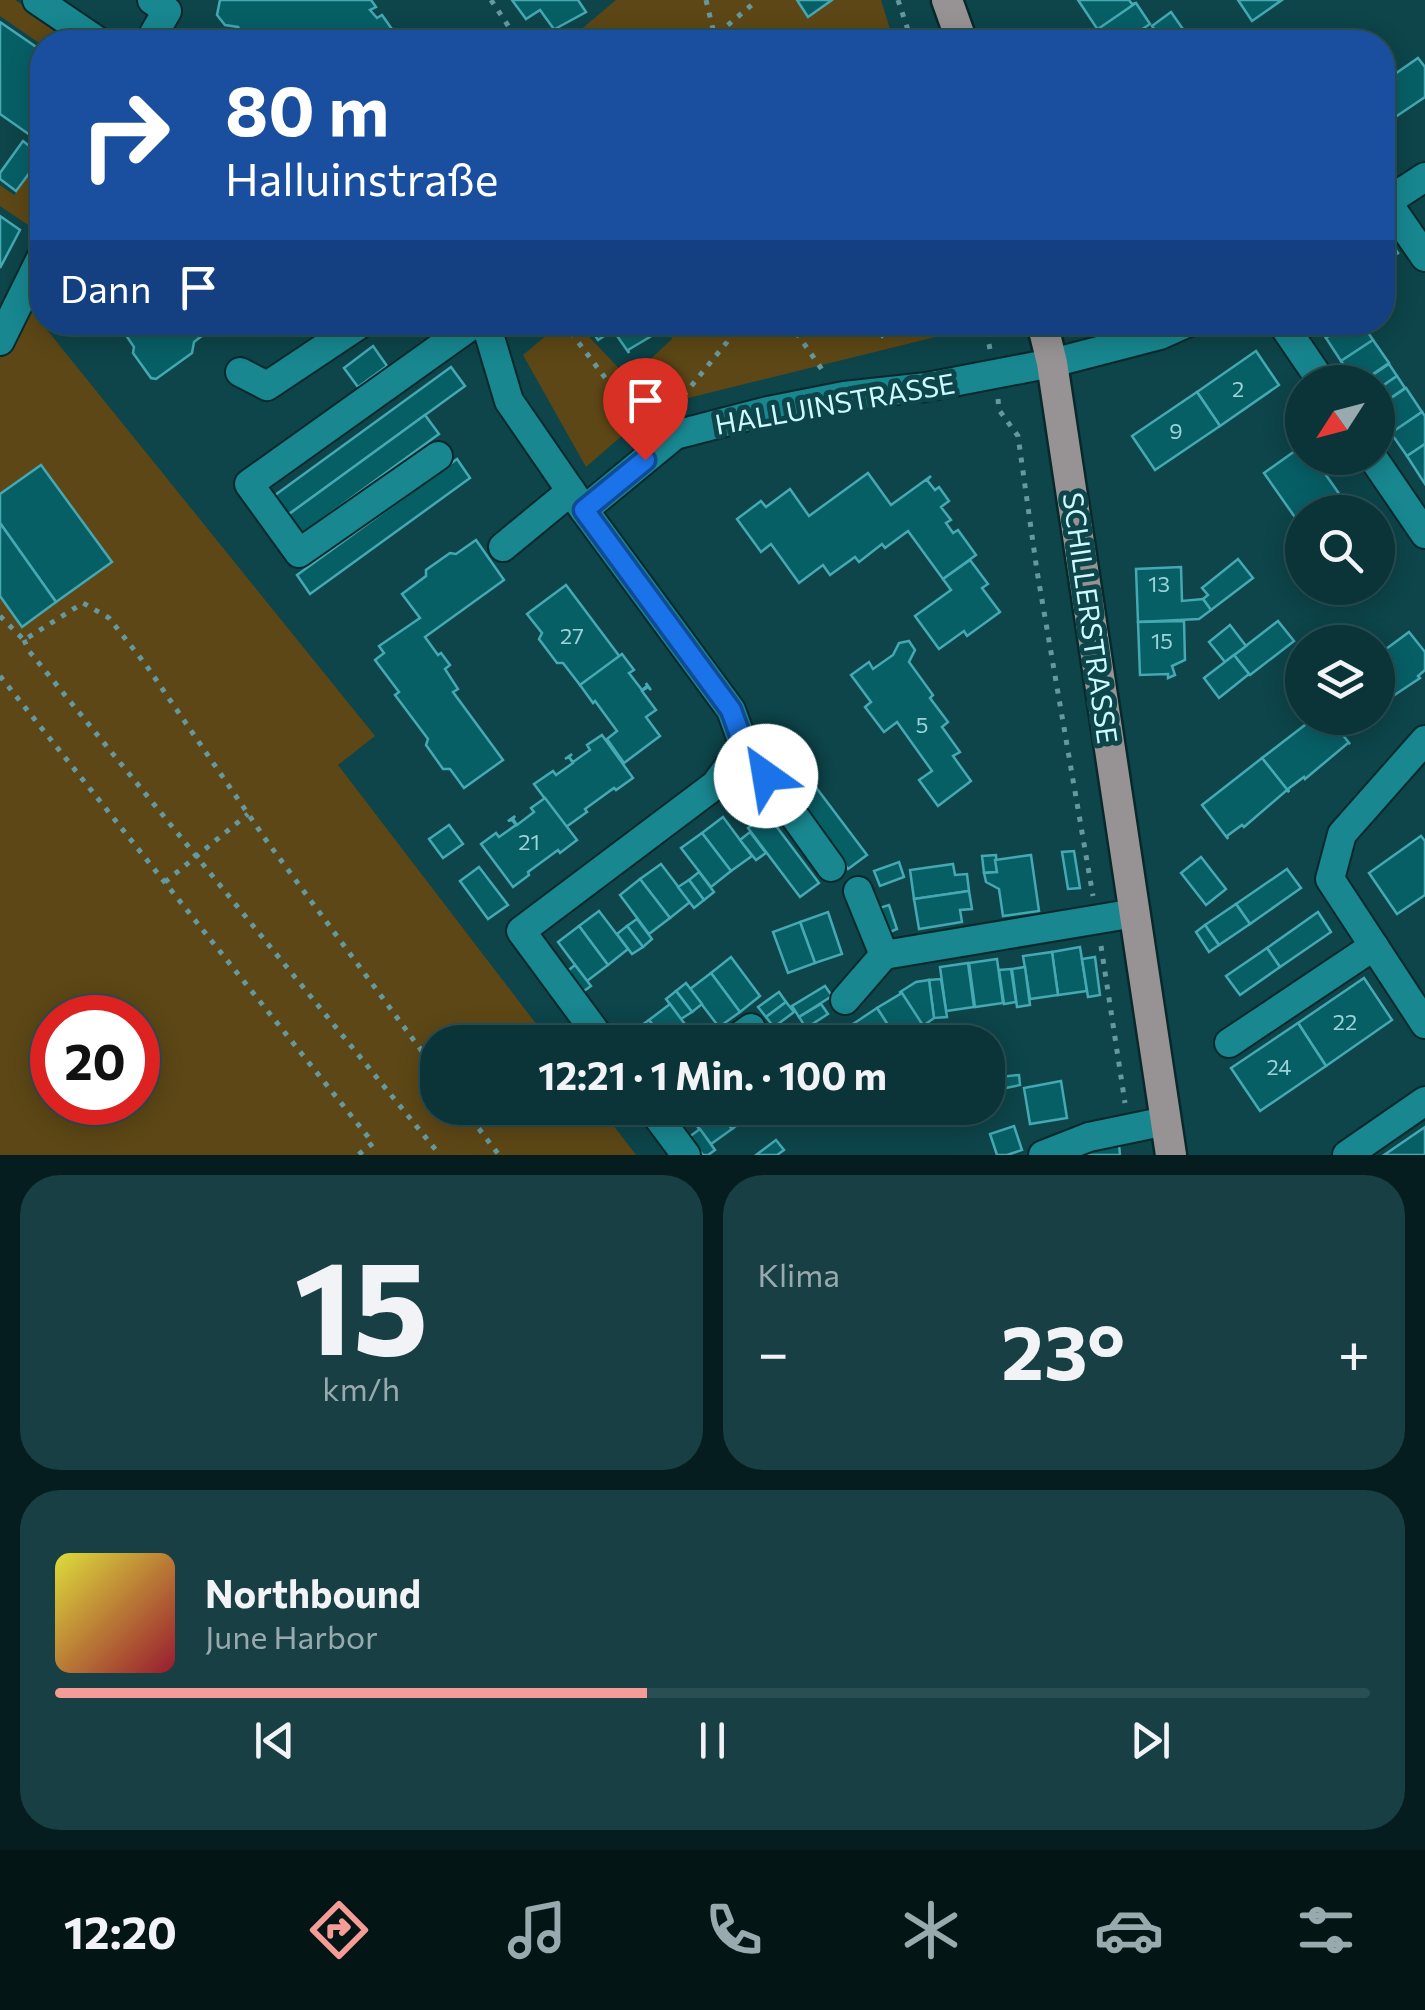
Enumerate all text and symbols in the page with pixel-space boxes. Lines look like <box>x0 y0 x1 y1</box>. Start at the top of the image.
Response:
text: 80 m <box>225 65 389 150</box>
icon: right <box>60 70 190 200</box>
text: Halluinstraße <box>225 150 498 205</box>
icon: arrive <box>171 260 226 315</box>
text: Dann <box>60 264 151 311</box>
pin <box>603 358 688 461</box>
street label: HALLUINSTRASSE <box>712 365 957 441</box>
north arrow <box>1285 365 1395 475</box>
map controls <box>1285 365 1395 735</box>
icon: arrive <box>618 373 673 428</box>
house number: 2 <box>1232 375 1244 402</box>
house number: 9 <box>1169 417 1183 444</box>
street label: SCHILLERSTRASSE <box>1057 490 1125 746</box>
button: search <box>1285 495 1395 605</box>
house number: 13 <box>1148 570 1170 597</box>
house number: 27 <box>560 622 584 649</box>
button: layers <box>1285 625 1395 735</box>
house number: 15 <box>1151 627 1173 654</box>
house number: 5 <box>916 711 928 738</box>
position arrow <box>714 724 818 828</box>
house number: 21 <box>518 828 540 855</box>
speed limit sign: 20 <box>30 995 160 1125</box>
house number: 22 <box>1333 1008 1357 1035</box>
text: 12:21 · 1 Min. · 100 m <box>538 1051 887 1098</box>
house number: 24 <box>1266 1053 1292 1080</box>
text: 15 <box>294 1223 429 1382</box>
text: Klima <box>758 1254 840 1294</box>
text: 23° <box>1001 1304 1125 1395</box>
text: − <box>758 1317 789 1384</box>
text: + <box>1338 1317 1370 1384</box>
text: km/h <box>322 1368 400 1408</box>
text: Northbound <box>205 1569 421 1616</box>
text: June Harbor <box>205 1616 378 1656</box>
icon: previous <box>247 1713 302 1768</box>
icon: pause <box>685 1713 740 1768</box>
icon: next <box>1123 1713 1178 1768</box>
icon: directions <box>304 1895 374 1965</box>
icon: music <box>502 1895 572 1965</box>
icon: phone <box>699 1895 769 1965</box>
icon: climate <box>896 1895 966 1965</box>
icon: car <box>1094 1895 1164 1965</box>
icon: filters <box>1291 1895 1361 1965</box>
text: 12:20 <box>64 1903 177 1958</box>

